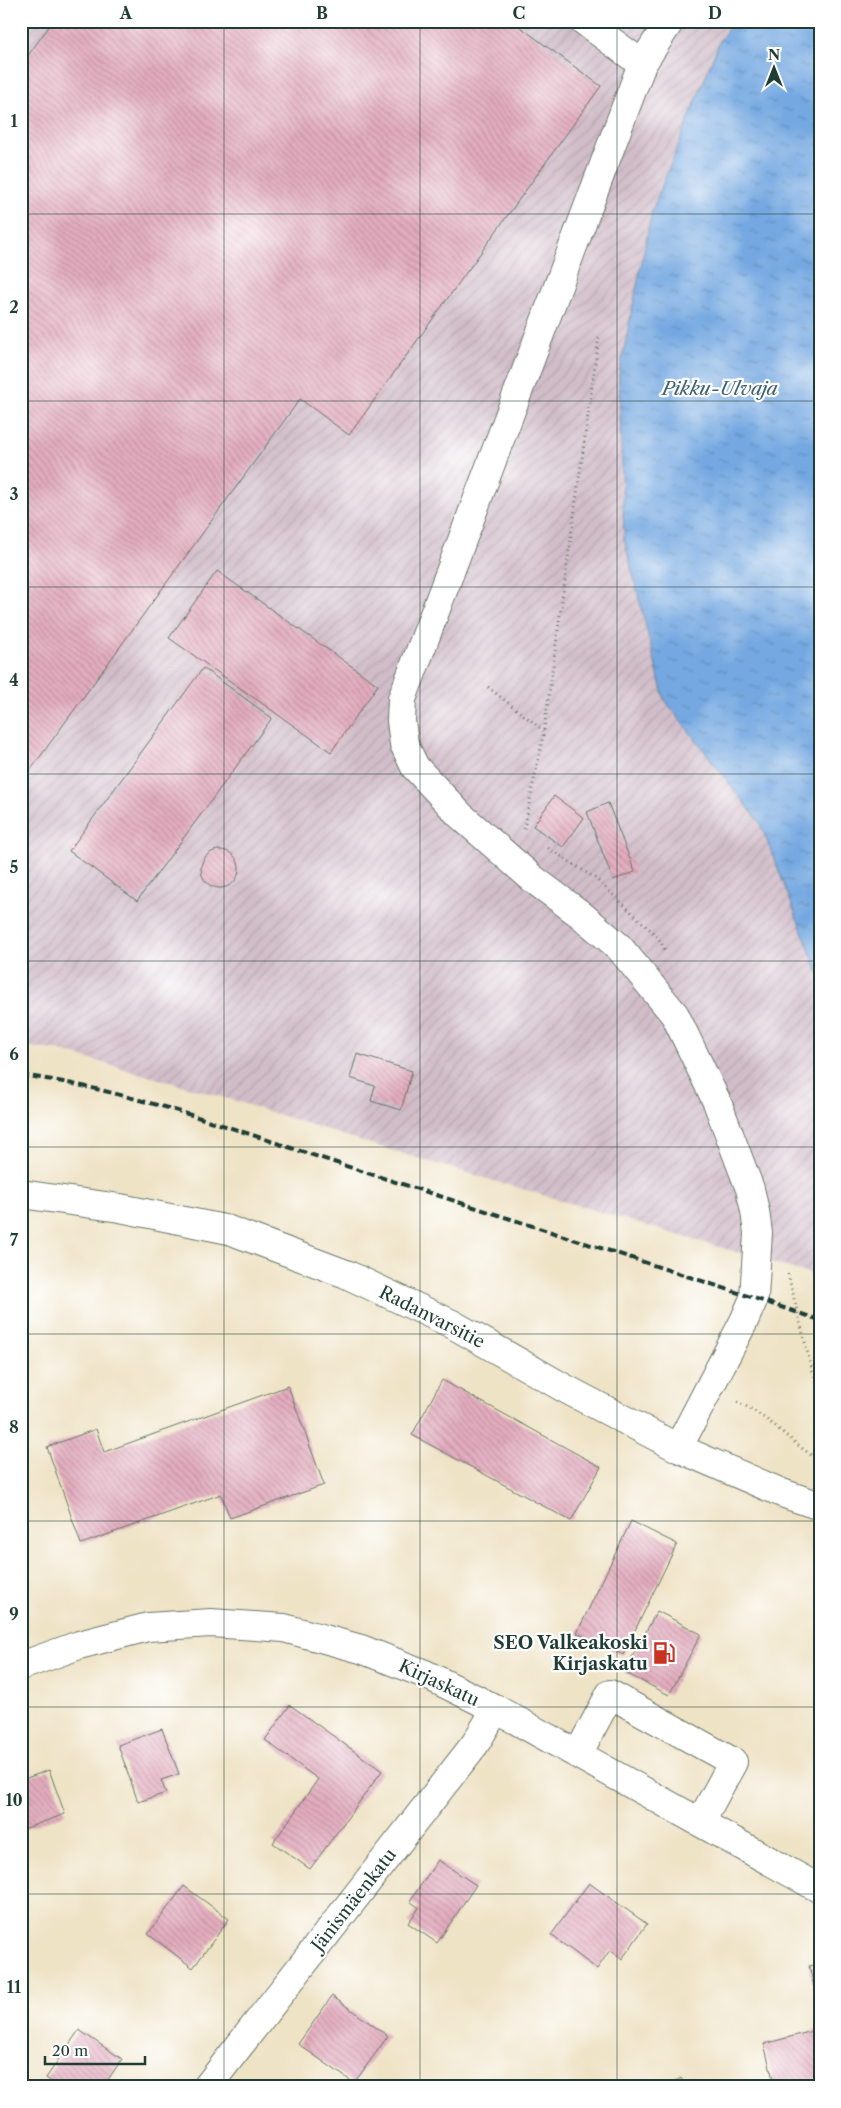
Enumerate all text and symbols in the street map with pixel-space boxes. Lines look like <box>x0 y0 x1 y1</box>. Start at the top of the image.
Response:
text: A <box>119 3 133 23</box>
text: B <box>316 3 328 23</box>
text: C <box>513 3 525 23</box>
text: D <box>708 3 722 23</box>
north arrow <box>748 42 798 92</box>
text: N <box>768 46 780 64</box>
text: 1 <box>10 111 18 131</box>
text: 2 <box>9 297 19 317</box>
water label: Pikku-Ulvaja <box>660 377 779 400</box>
text: 3 <box>9 484 19 504</box>
text: 4 <box>9 670 19 690</box>
text: 5 <box>10 857 19 877</box>
text: 6 <box>9 1044 19 1064</box>
text: 7 <box>10 1230 19 1250</box>
street label: Radanvarsitie <box>376 1281 488 1353</box>
text: 8 <box>9 1417 19 1437</box>
text: 9 <box>9 1604 19 1624</box>
place label: SEO Valkeakoski Kirjaskatu <box>493 1632 649 1675</box>
fuel station icon: SEO Valkeakoski Kirjaskatu <box>651 1640 677 1666</box>
street label: Kirjaskatu <box>395 1655 483 1711</box>
text: 10 <box>5 1790 23 1810</box>
street label: Jänismäenkatu <box>305 1844 401 1958</box>
text: 11 <box>7 1977 22 1997</box>
scale bar <box>45 2033 145 2065</box>
text: 20 m <box>52 2041 88 2060</box>

